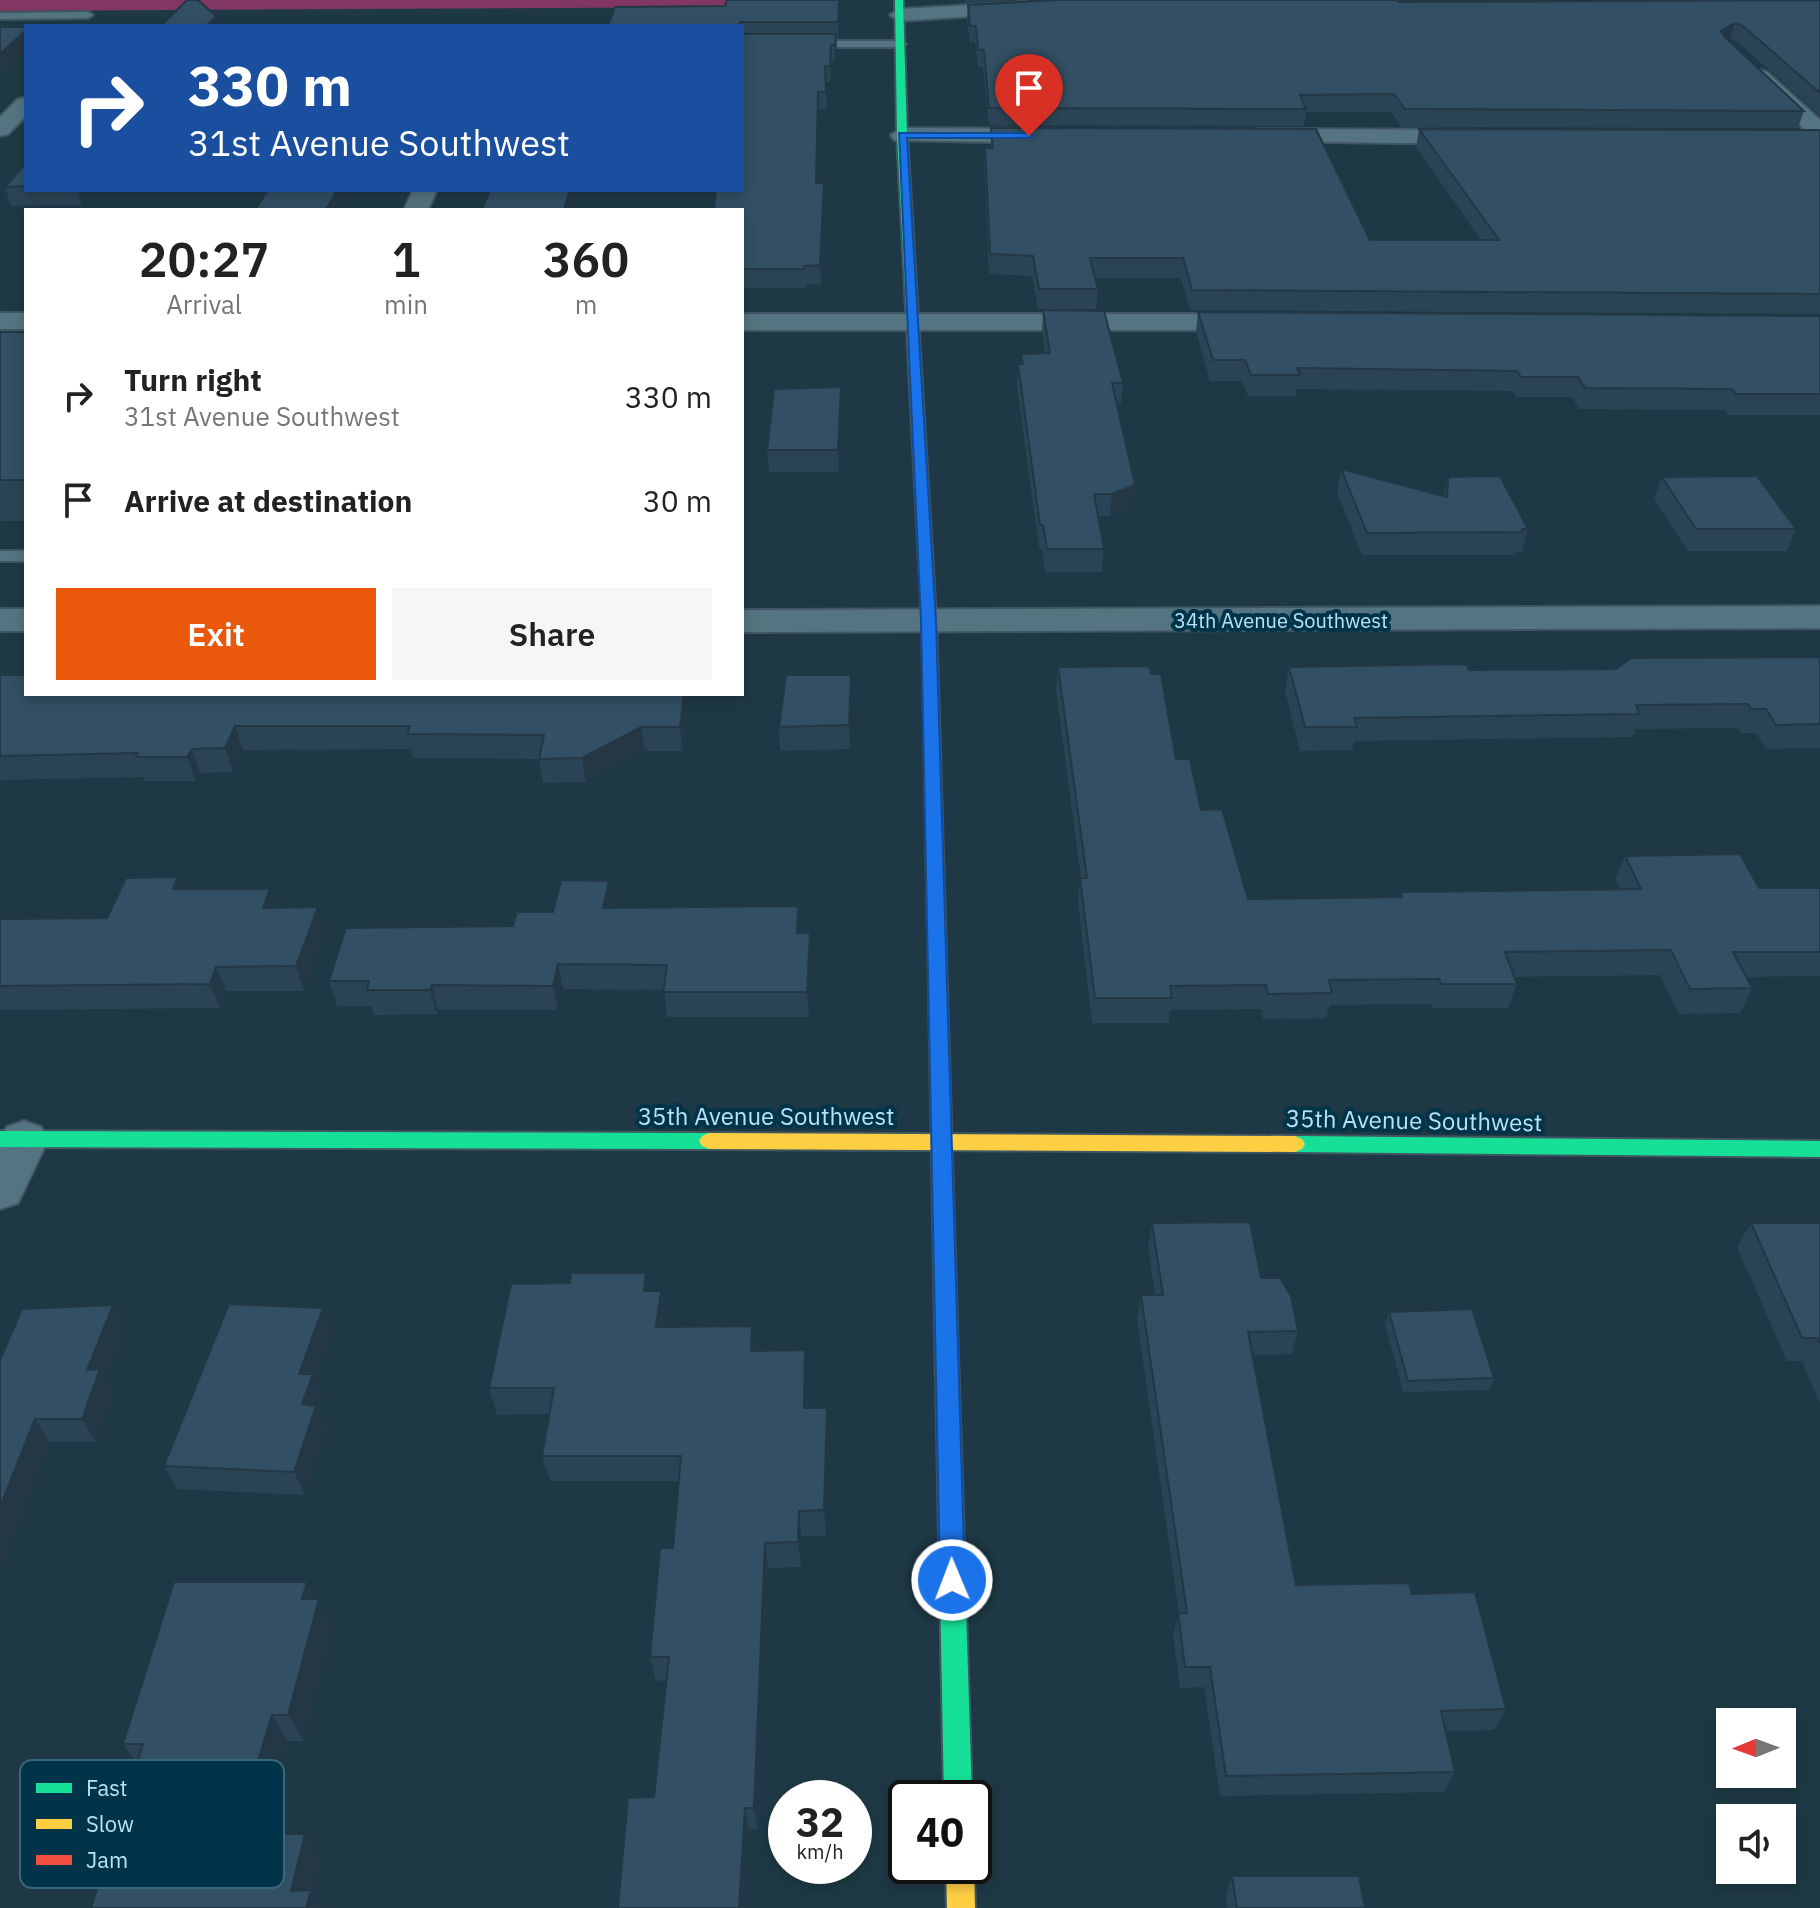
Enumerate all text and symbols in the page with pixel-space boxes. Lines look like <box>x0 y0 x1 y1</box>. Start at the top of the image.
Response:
text: 330 m <box>188 49 352 121</box>
pin <box>995 54 1063 136</box>
icon: right <box>56 56 160 160</box>
icon: arrive <box>1007 66 1051 110</box>
text: 31st Avenue Southwest <box>188 119 570 166</box>
text: 20:27 <box>139 228 269 290</box>
text: 1 <box>392 228 420 290</box>
text: 360 <box>543 228 629 290</box>
text: Arrival <box>166 287 242 321</box>
text: min <box>384 287 428 321</box>
text: m <box>575 287 597 321</box>
text: Turn right <box>124 360 262 399</box>
icon: right <box>56 374 100 418</box>
text: 330 m <box>625 377 712 416</box>
text: 31st Avenue Southwest <box>124 399 400 433</box>
icon: arrive <box>56 478 100 522</box>
text: Arrive at destination <box>124 481 412 520</box>
text: 30 m <box>643 481 712 520</box>
button: Exit <box>56 588 376 680</box>
button: Share <box>392 588 712 680</box>
street label: 34th Avenue Southwest <box>1174 607 1388 634</box>
street label: 35th Avenue Southwest <box>638 1100 894 1132</box>
street label: 35th Avenue Southwest <box>1285 1102 1543 1138</box>
position arrow <box>910 1538 994 1622</box>
north arrow <box>1716 1708 1796 1788</box>
map controls <box>1716 1708 1796 1884</box>
legend <box>20 1760 284 1888</box>
text: Fast <box>86 1773 127 1802</box>
speed limit sign: 40 <box>888 1780 992 1884</box>
text: 32 <box>796 1796 844 1848</box>
button: sound <box>1716 1804 1796 1884</box>
text: Slow <box>86 1809 134 1838</box>
text: km/h <box>796 1838 844 1865</box>
text: Jam <box>86 1845 128 1874</box>

